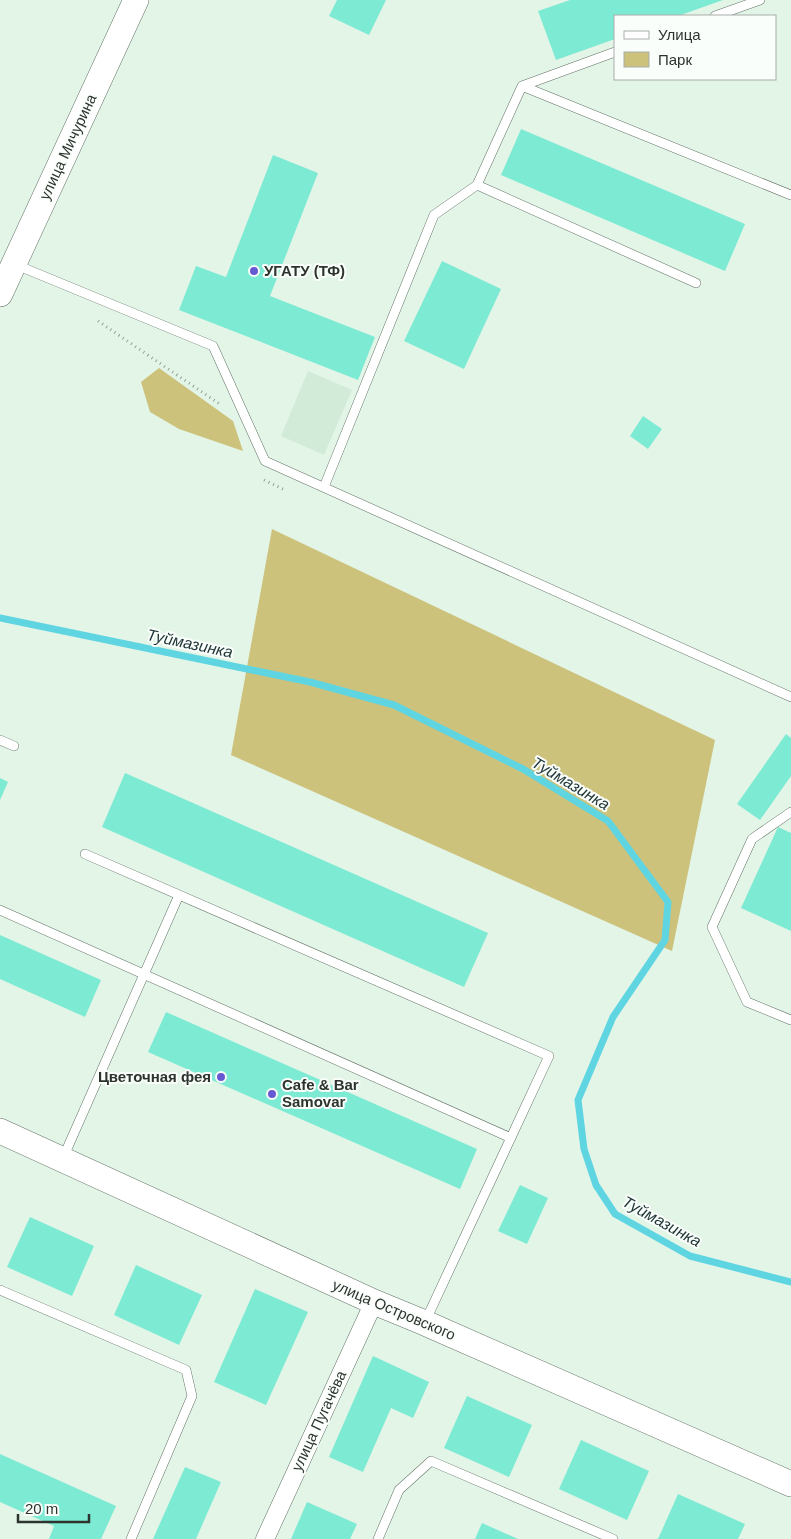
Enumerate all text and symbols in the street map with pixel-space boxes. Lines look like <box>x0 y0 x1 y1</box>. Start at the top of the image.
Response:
legend <box>614 15 776 80</box>
text: Улица <box>658 26 701 43</box>
text: Парк <box>658 51 692 68</box>
street label: улица Мичурина <box>36 91 100 202</box>
place label: УГАТУ (ТФ) <box>264 262 345 279</box>
marker: УГАТУ (ТФ) <box>248 265 260 277</box>
water label: Туймазинка <box>145 626 234 661</box>
water label: Туймазинка <box>529 754 613 813</box>
place label: Цветочная фея <box>98 1068 211 1085</box>
marker: Цветочная фея <box>215 1071 227 1083</box>
place label: Cafe & Bar Samovar <box>282 1076 359 1110</box>
marker: Cafe & Bar Samovar <box>266 1088 278 1100</box>
water label: Туймазинка <box>619 1193 704 1250</box>
street label: улица Островского <box>330 1276 458 1343</box>
street label: улица Пугачёва <box>288 1367 350 1474</box>
scale bar <box>18 1492 89 1524</box>
text: 20 m <box>25 1500 58 1517</box>

